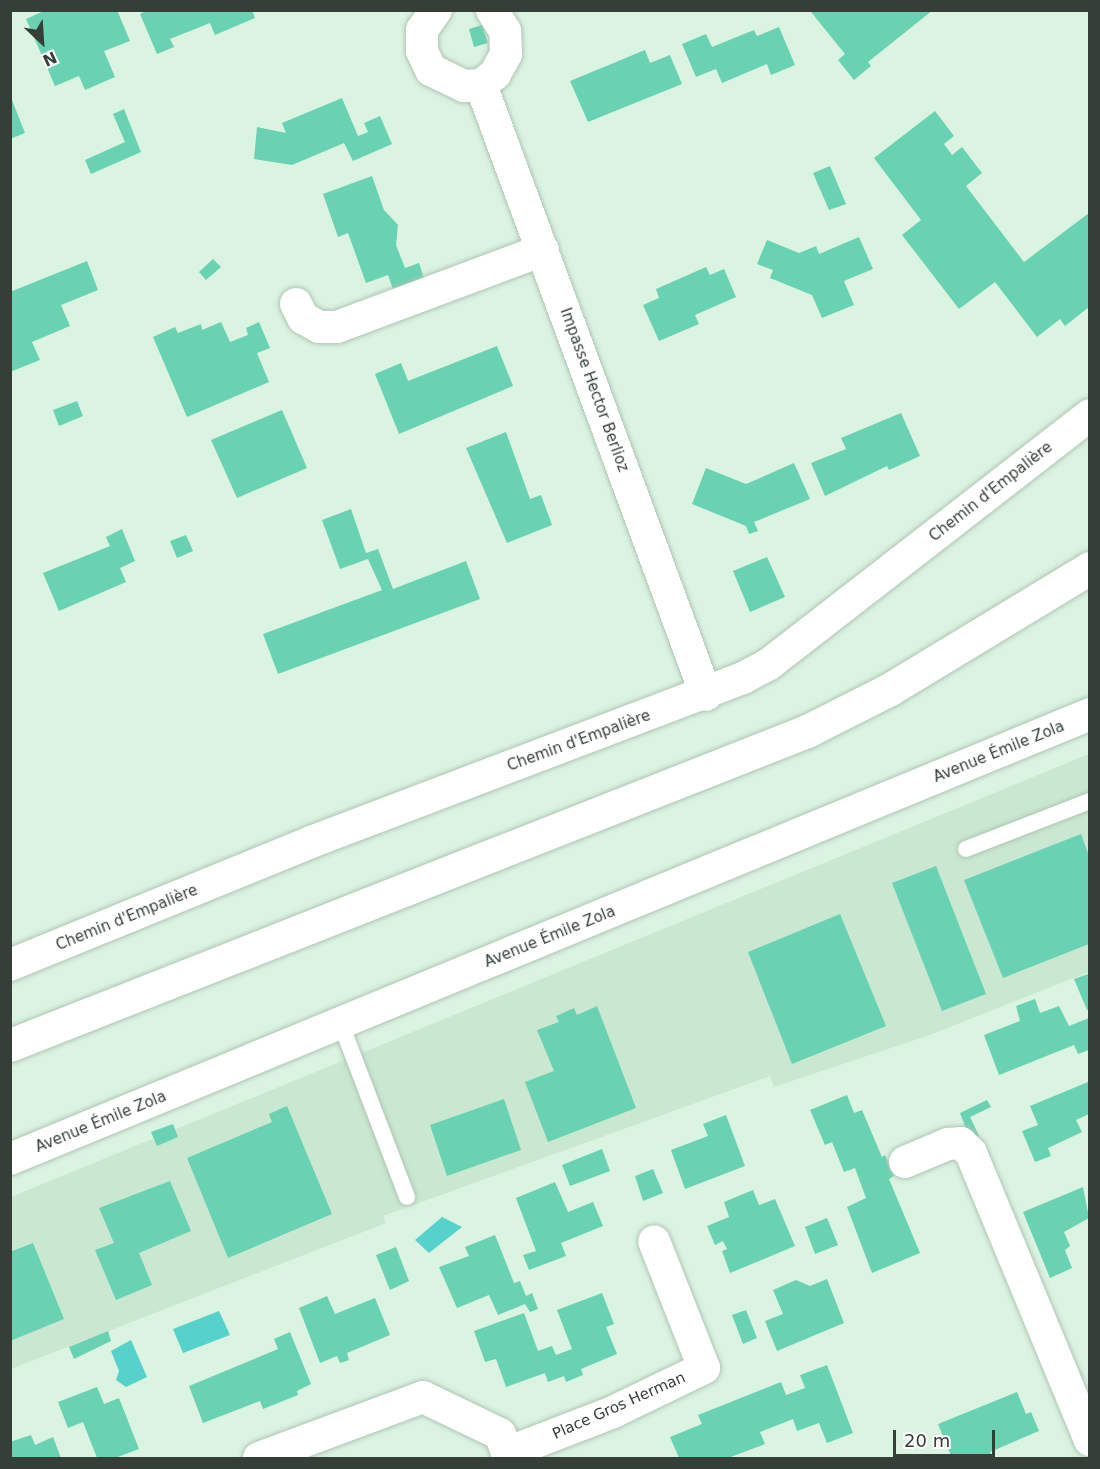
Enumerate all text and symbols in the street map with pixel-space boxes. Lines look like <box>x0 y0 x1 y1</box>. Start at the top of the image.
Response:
north arrow <box>12 12 72 72</box>
text: N <box>40 47 60 70</box>
street label: Impasse Hector Berlioz <box>556 306 632 474</box>
street label: Chemin d'Empalière <box>926 438 1056 546</box>
street label: Chemin d'Empalière <box>505 707 653 775</box>
street label: Avenue Émile Zola <box>931 717 1067 787</box>
street label: Chemin d'Empalière <box>53 881 201 955</box>
street label: Avenue Émile Zola <box>482 902 618 972</box>
street label: Avenue Émile Zola <box>33 1087 169 1157</box>
street label: Place Gros Herman <box>550 1369 688 1443</box>
scale bar <box>896 1418 998 1456</box>
text: 20 m <box>904 1430 950 1451</box>

